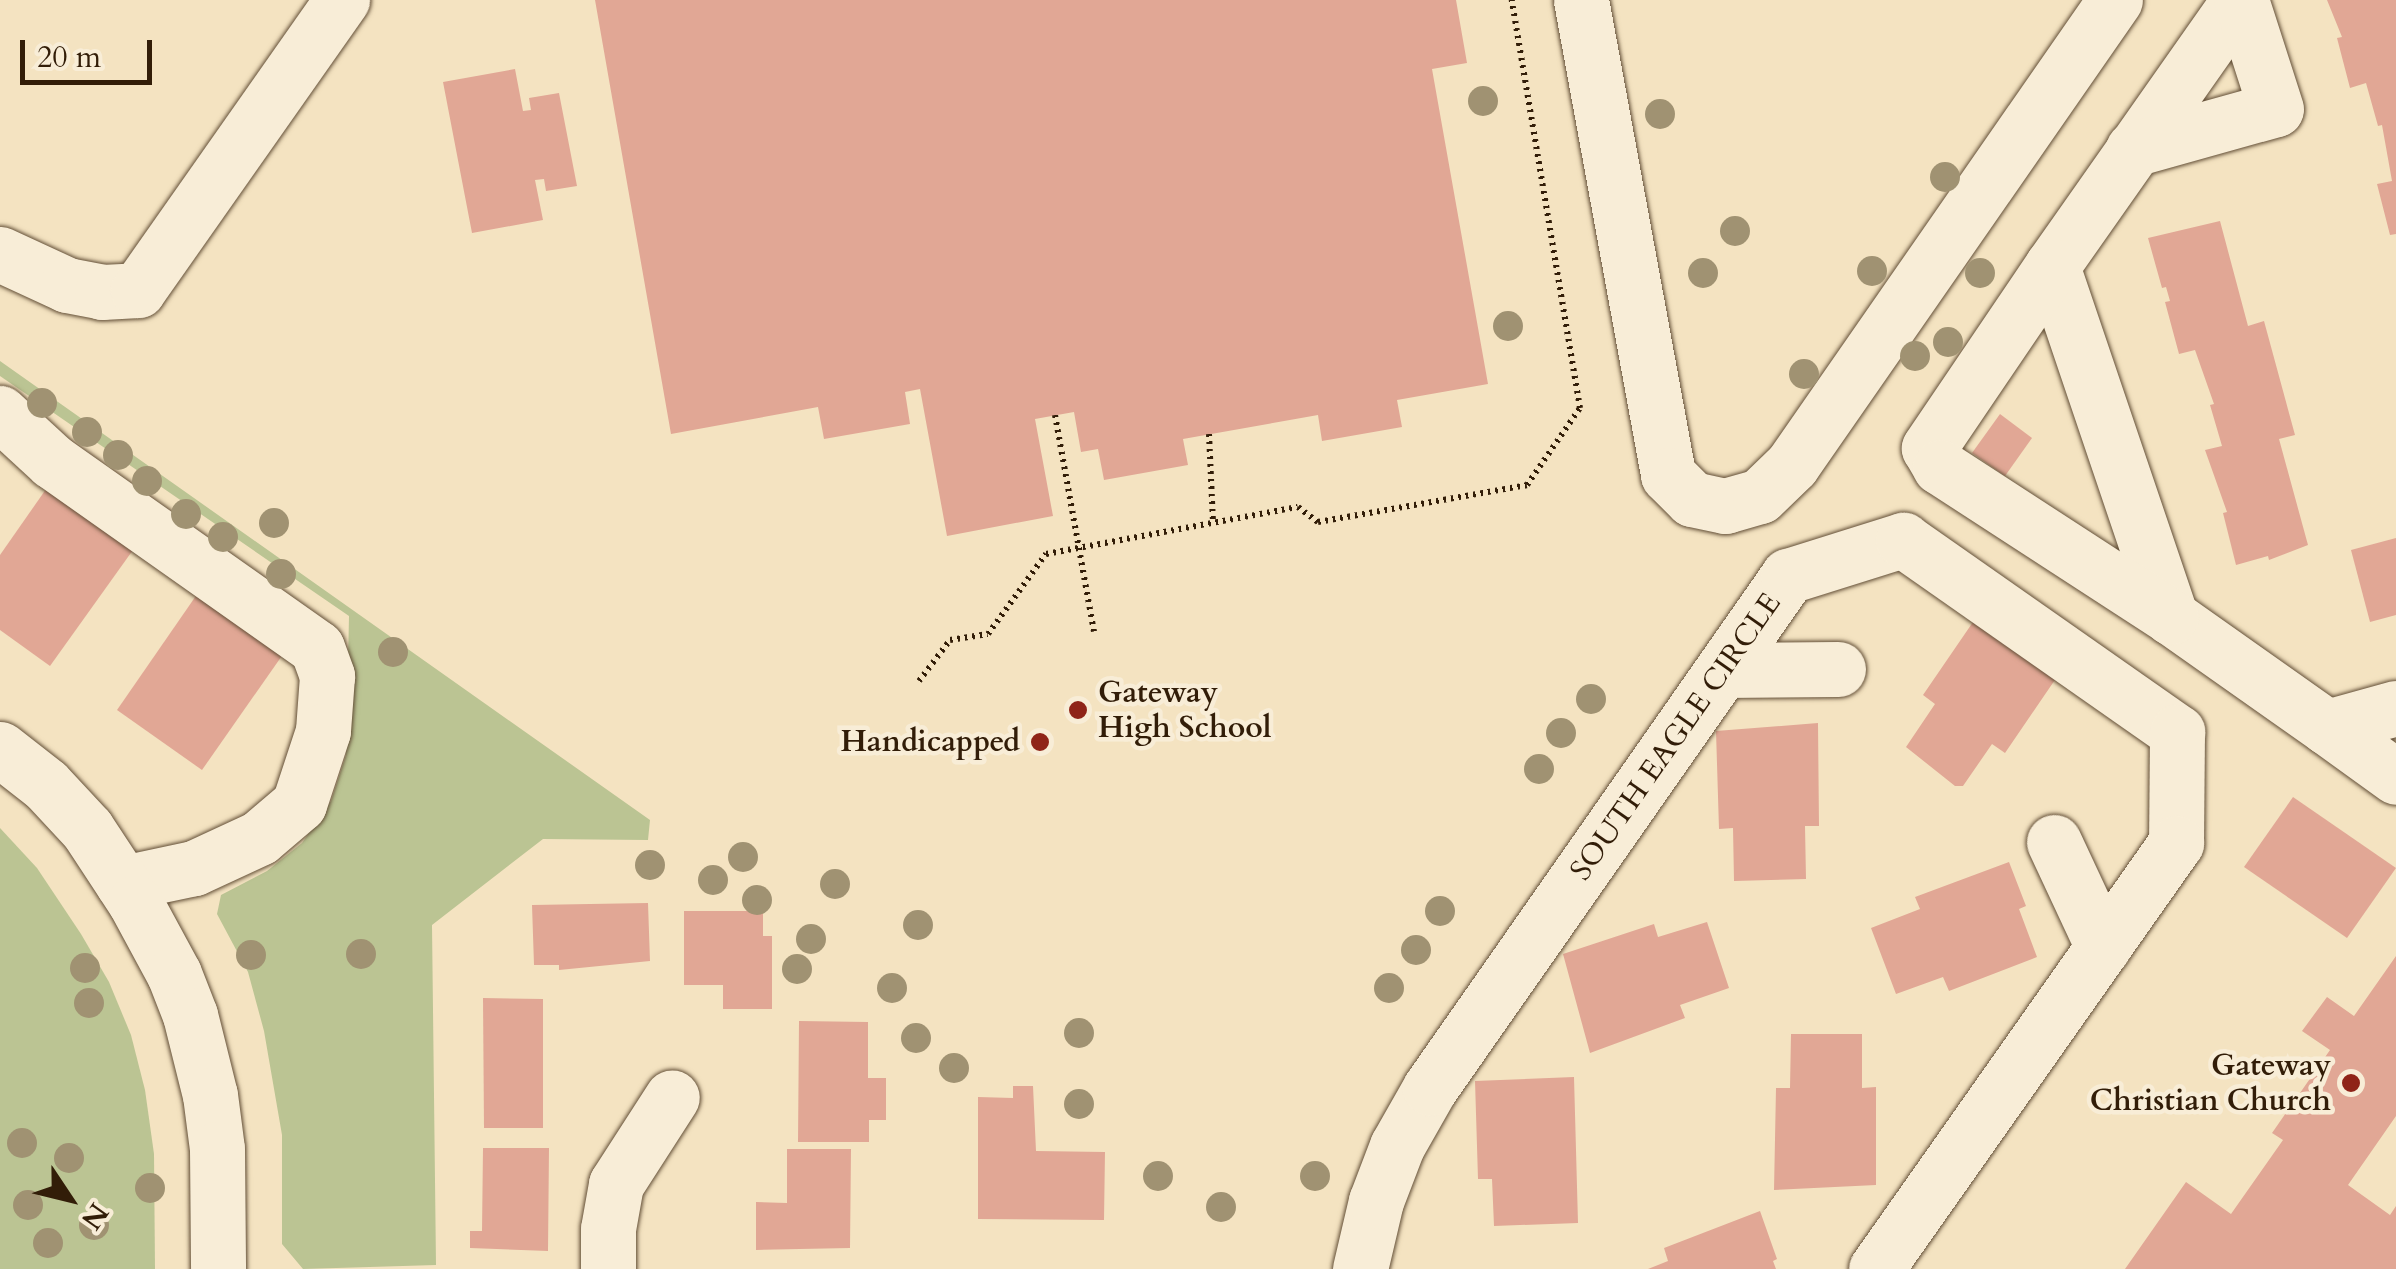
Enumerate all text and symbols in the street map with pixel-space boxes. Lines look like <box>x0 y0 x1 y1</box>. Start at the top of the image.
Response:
scale bar <box>25 20 158 82</box>
text: 20 m <box>37 37 101 78</box>
street label: SOUTH EAGLE CIRCLE <box>1563 586 1789 888</box>
place label: Gateway High School <box>1098 675 1272 746</box>
marker: Gateway High School <box>1067 699 1089 721</box>
place label: Handicapped <box>840 724 1020 760</box>
marker: Handicapped <box>1029 731 1051 753</box>
place label: Gateway Christian Church <box>2090 1048 2331 1118</box>
marker: Gateway Christian Church <box>2340 1072 2362 1094</box>
north arrow <box>20 1149 120 1249</box>
text: N <box>72 1195 117 1237</box>

